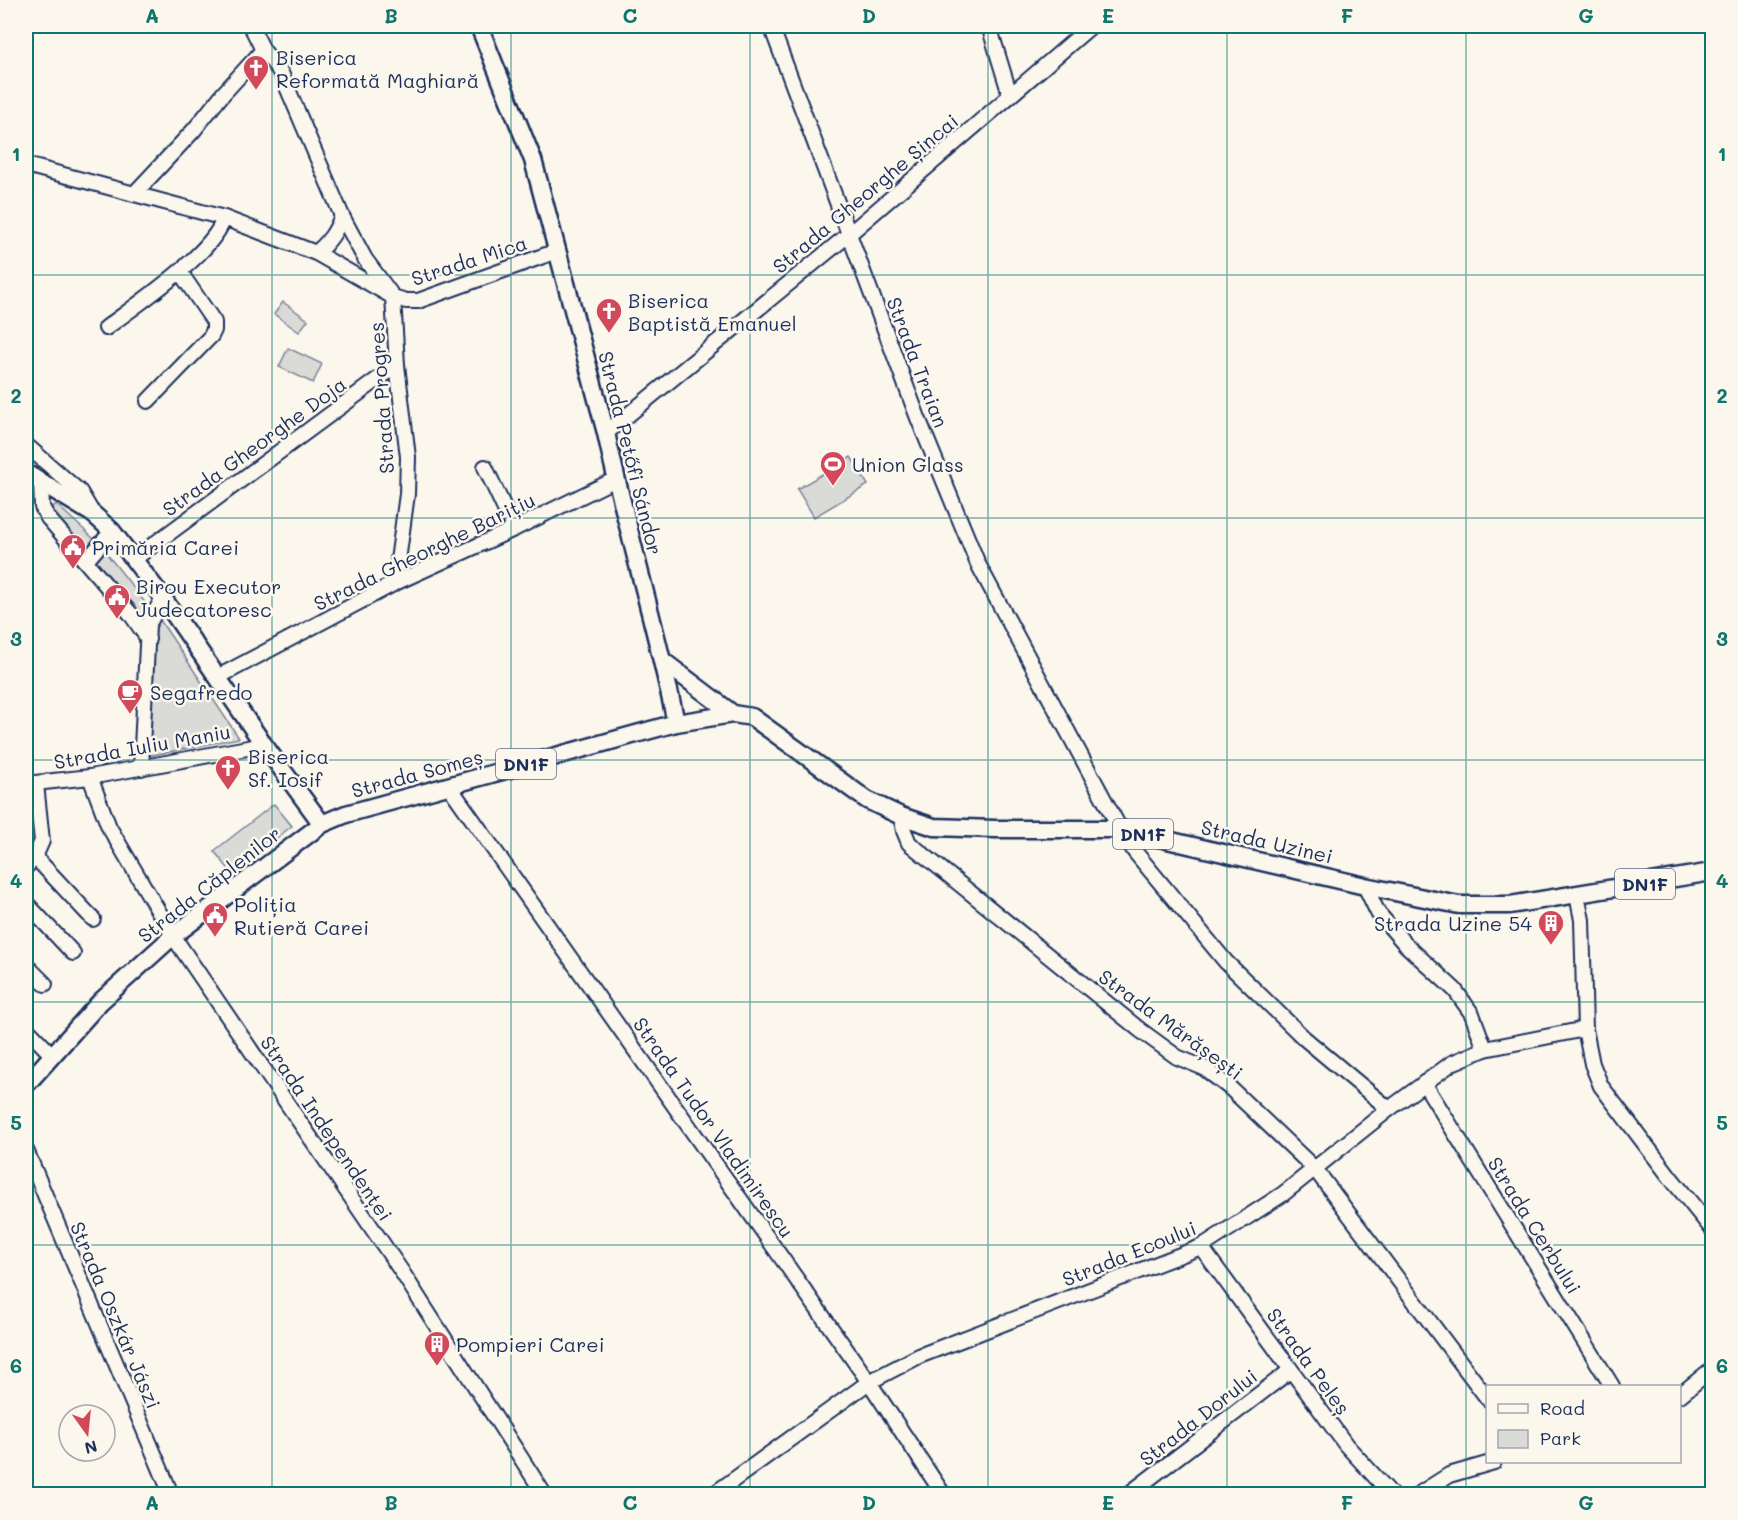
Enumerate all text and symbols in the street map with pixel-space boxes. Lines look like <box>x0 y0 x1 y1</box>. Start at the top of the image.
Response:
text: A <box>145 2 159 28</box>
text: B <box>384 2 398 28</box>
text: C <box>623 2 638 28</box>
text: D <box>862 2 876 28</box>
text: E <box>1102 2 1114 28</box>
text: F <box>1341 2 1354 28</box>
text: G <box>1578 2 1594 28</box>
place label: Biserica Reformată Maghiară <box>276 44 479 93</box>
church icon: Biserica Reformată Maghiară <box>241 53 271 91</box>
street label: Strada Gheorghe Șincai <box>767 108 964 279</box>
text: 1 <box>12 140 20 166</box>
text: 1 <box>1718 140 1726 166</box>
street label: Strada Mica <box>408 229 530 291</box>
place label: Biserica Baptistă Emanuel <box>628 287 797 336</box>
street label: Strada Traian <box>881 293 955 431</box>
church icon: Biserica Baptistă Emanuel <box>594 296 624 334</box>
street label: Strada Progres <box>363 321 399 475</box>
street label: Strada Petőfi Sándor <box>593 348 669 558</box>
street label: Strada Gheorghe Doja <box>157 371 351 521</box>
text: 2 <box>10 382 22 408</box>
text: 2 <box>1716 382 1728 408</box>
sports icon: Union Glass <box>818 449 848 487</box>
place label: Union Glass <box>852 451 964 477</box>
street label: Strada Gheorghe Barițiu <box>309 486 539 617</box>
public building icon: Primăria Carei <box>58 532 88 570</box>
place label: Primăria Carei <box>92 534 239 560</box>
place label: Birou Executor Judecatoresc <box>136 573 281 622</box>
public building icon: Birou Executor Judecatoresc <box>102 582 132 620</box>
text: 3 <box>10 625 22 651</box>
text: 3 <box>1716 625 1728 651</box>
cafe icon: Segafredo <box>115 677 145 715</box>
place label: Segafredo <box>150 679 253 705</box>
street label: Strada Iuliu Maniu <box>52 718 232 774</box>
place label: Biserica Sf. Iosif <box>248 743 329 792</box>
street label: Strada Someș <box>348 743 486 804</box>
road number: DN1F <box>496 749 556 779</box>
church icon: Biserica Sf. Iosif <box>213 753 243 791</box>
street label: Strada Uzinei <box>1199 813 1335 869</box>
road number: DN1F <box>1113 819 1173 849</box>
street label: Strada Căplenilor <box>132 820 286 948</box>
text: 4 <box>10 867 23 893</box>
text: 4 <box>1716 867 1729 893</box>
road number: DN1F <box>1615 869 1675 899</box>
place label: Poliția Rutieră Carei <box>234 891 369 940</box>
public building icon: Poliția Rutieră Carei <box>200 900 230 938</box>
building icon: Strada Uzine 54 <box>1536 908 1566 946</box>
place label: Strada Uzine 54 <box>1374 910 1532 936</box>
street label: Strada Mărășești <box>1093 963 1248 1086</box>
street label: Strada Tudor Vladimirescu <box>628 1012 800 1242</box>
street label: Strada Independenței <box>254 1030 399 1226</box>
text: 5 <box>10 1109 22 1135</box>
text: 5 <box>1716 1109 1728 1135</box>
street label: Strada Cerbului <box>1482 1152 1588 1298</box>
street label: Strada Ecoului <box>1058 1214 1200 1292</box>
street label: Strada Oszkár Jászi <box>65 1218 167 1412</box>
street label: Strada Peleș <box>1261 1302 1356 1420</box>
building icon: Pompieri Carei <box>422 1329 452 1367</box>
place label: Pompieri Carei <box>456 1331 605 1357</box>
text: 6 <box>10 1352 22 1378</box>
text: 6 <box>1716 1352 1728 1378</box>
street label: Strada Dorului <box>1134 1363 1262 1471</box>
legend <box>1486 1385 1681 1463</box>
text: Road <box>1540 1396 1585 1420</box>
north arrow <box>57 1403 117 1463</box>
text: Park <box>1540 1426 1581 1450</box>
text: N <box>82 1436 100 1460</box>
text: A <box>145 1489 159 1515</box>
text: B <box>384 1489 398 1515</box>
text: C <box>623 1489 638 1515</box>
text: D <box>862 1489 876 1515</box>
text: E <box>1102 1489 1114 1515</box>
text: F <box>1341 1489 1354 1515</box>
text: G <box>1578 1489 1594 1515</box>

